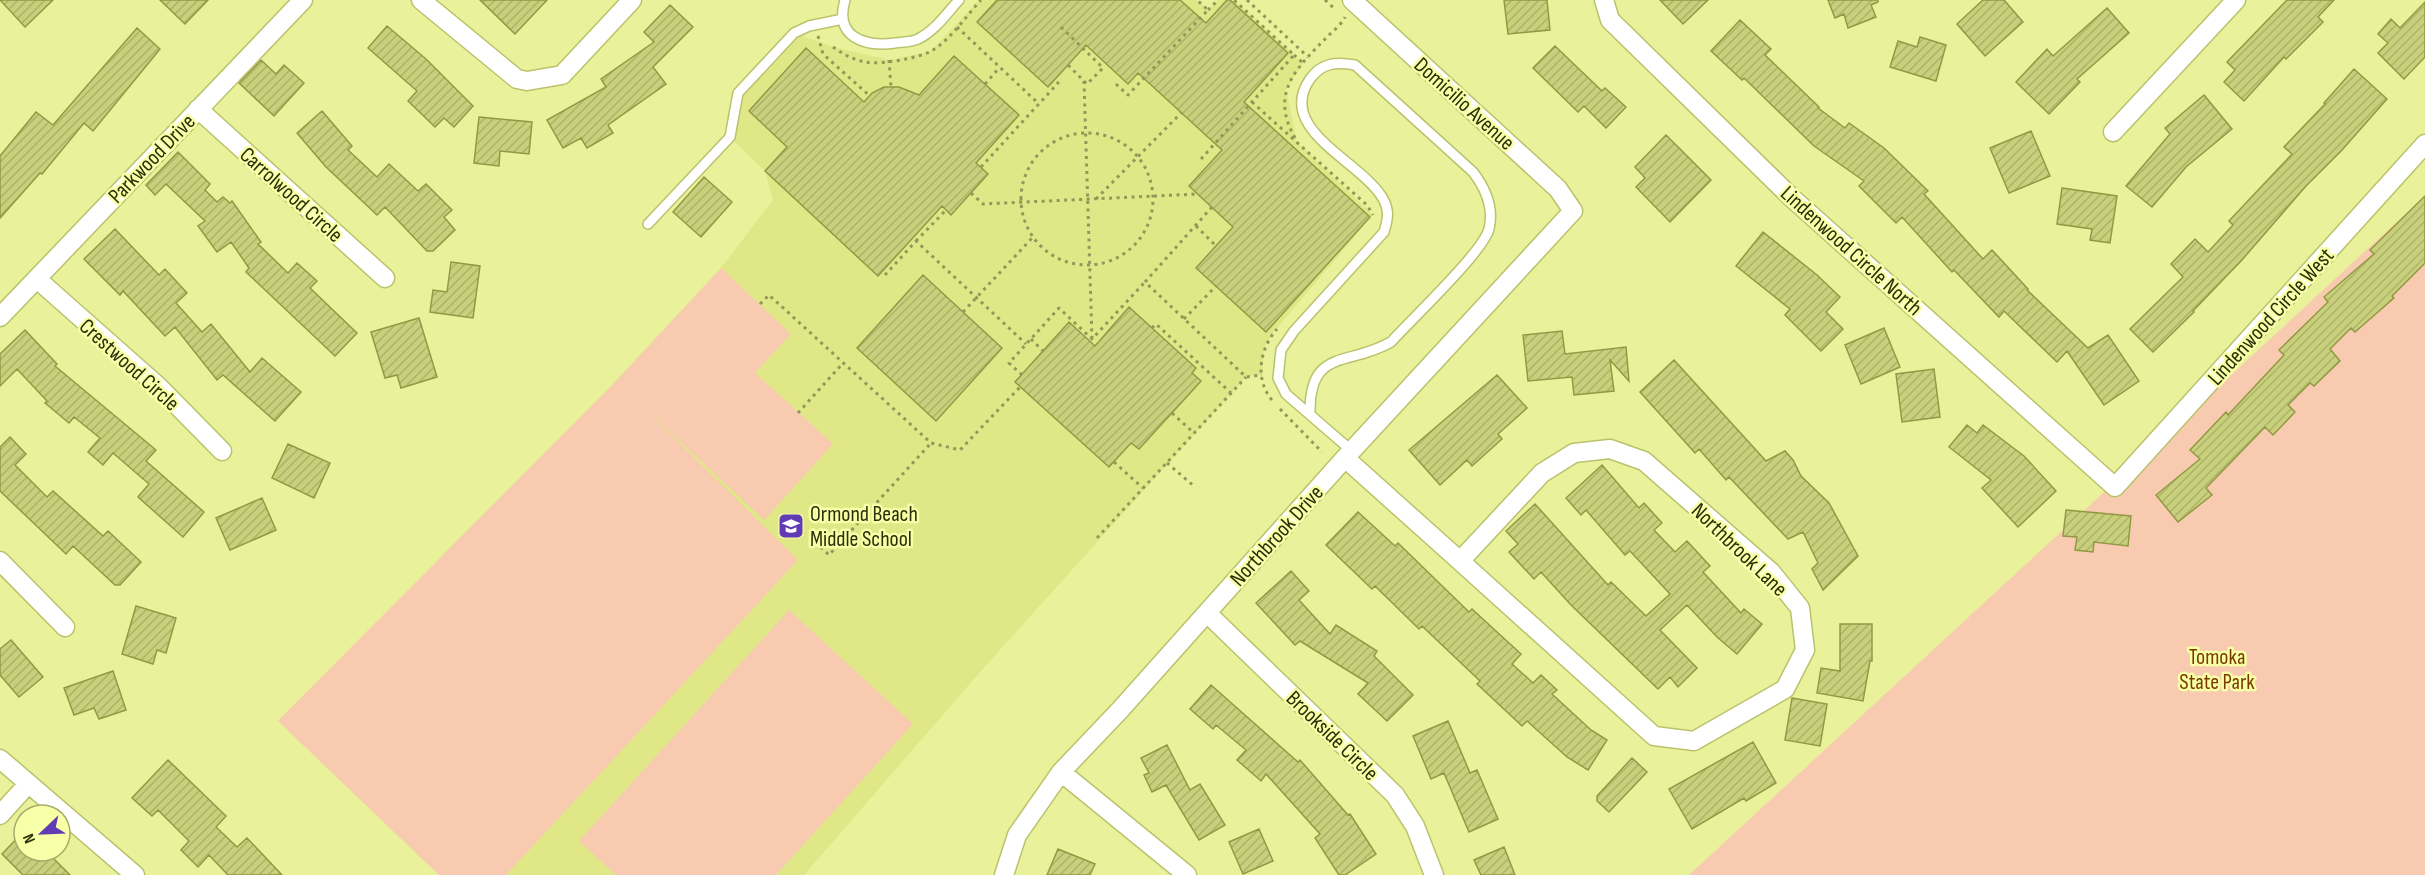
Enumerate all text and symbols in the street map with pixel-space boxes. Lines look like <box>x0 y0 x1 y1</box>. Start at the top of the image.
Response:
street label: Domicilio Avenue <box>1408 52 1520 156</box>
street label: Parkwood Drive <box>103 109 201 209</box>
street label: Carrolwood Circle <box>234 142 348 249</box>
street label: Lindenwood Circle North <box>1775 180 1927 322</box>
street label: Lindenwood Circle West <box>2202 243 2340 391</box>
street label: Crestwood Circle <box>73 313 185 417</box>
street label: Northbrook Drive <box>1225 480 1330 592</box>
street label: Northbrook Lane <box>1685 498 1793 603</box>
place label: Ormond Beach Middle School <box>810 501 918 553</box>
school or university icon: Ormond Beach Middle School <box>776 511 806 541</box>
park label: Tomoka State Park <box>2179 644 2255 696</box>
street label: Brookside Circle <box>1280 685 1384 787</box>
north arrow <box>12 803 72 863</box>
text: N <box>19 831 40 846</box>

